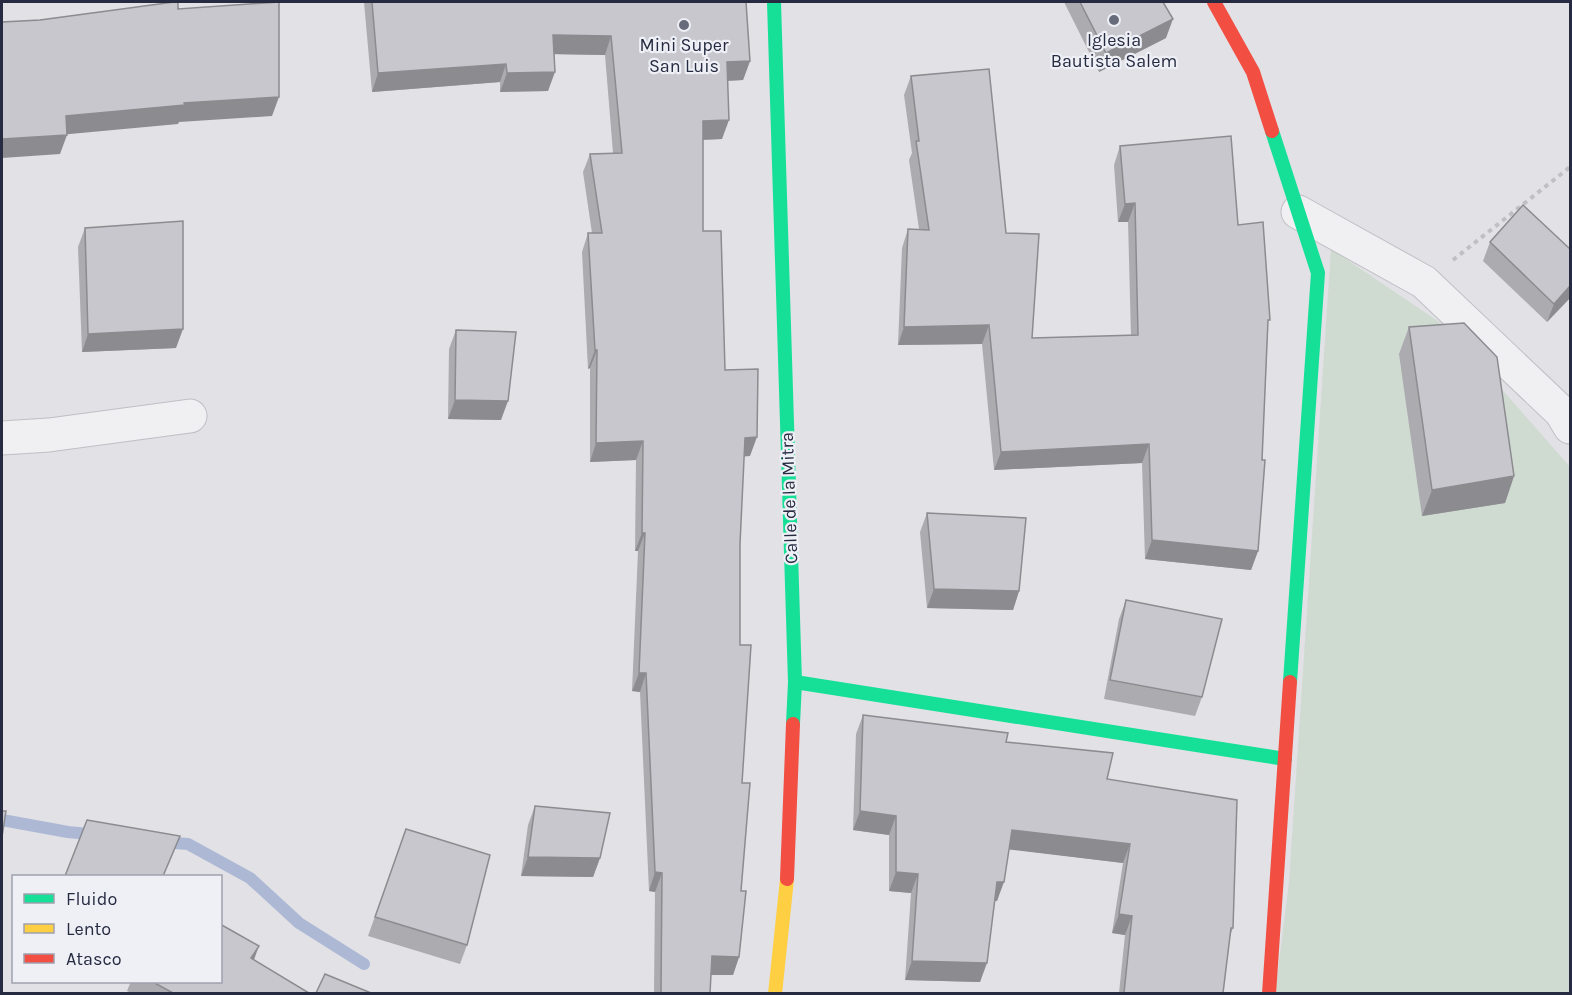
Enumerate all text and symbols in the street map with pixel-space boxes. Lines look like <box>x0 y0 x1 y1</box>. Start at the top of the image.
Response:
marker: Iglesia Bautista Salem <box>1107 13 1121 27</box>
marker: Mini Super San Luis <box>677 18 691 32</box>
place label: Iglesia Bautista Salem <box>1051 29 1177 72</box>
place label: Mini Super San Luis <box>639 34 729 77</box>
street label: Calle de la Mitra <box>776 432 802 564</box>
legend <box>12 875 222 983</box>
text: Fluido <box>66 888 117 910</box>
text: Lento <box>66 918 111 940</box>
text: Atasco <box>66 948 122 970</box>

